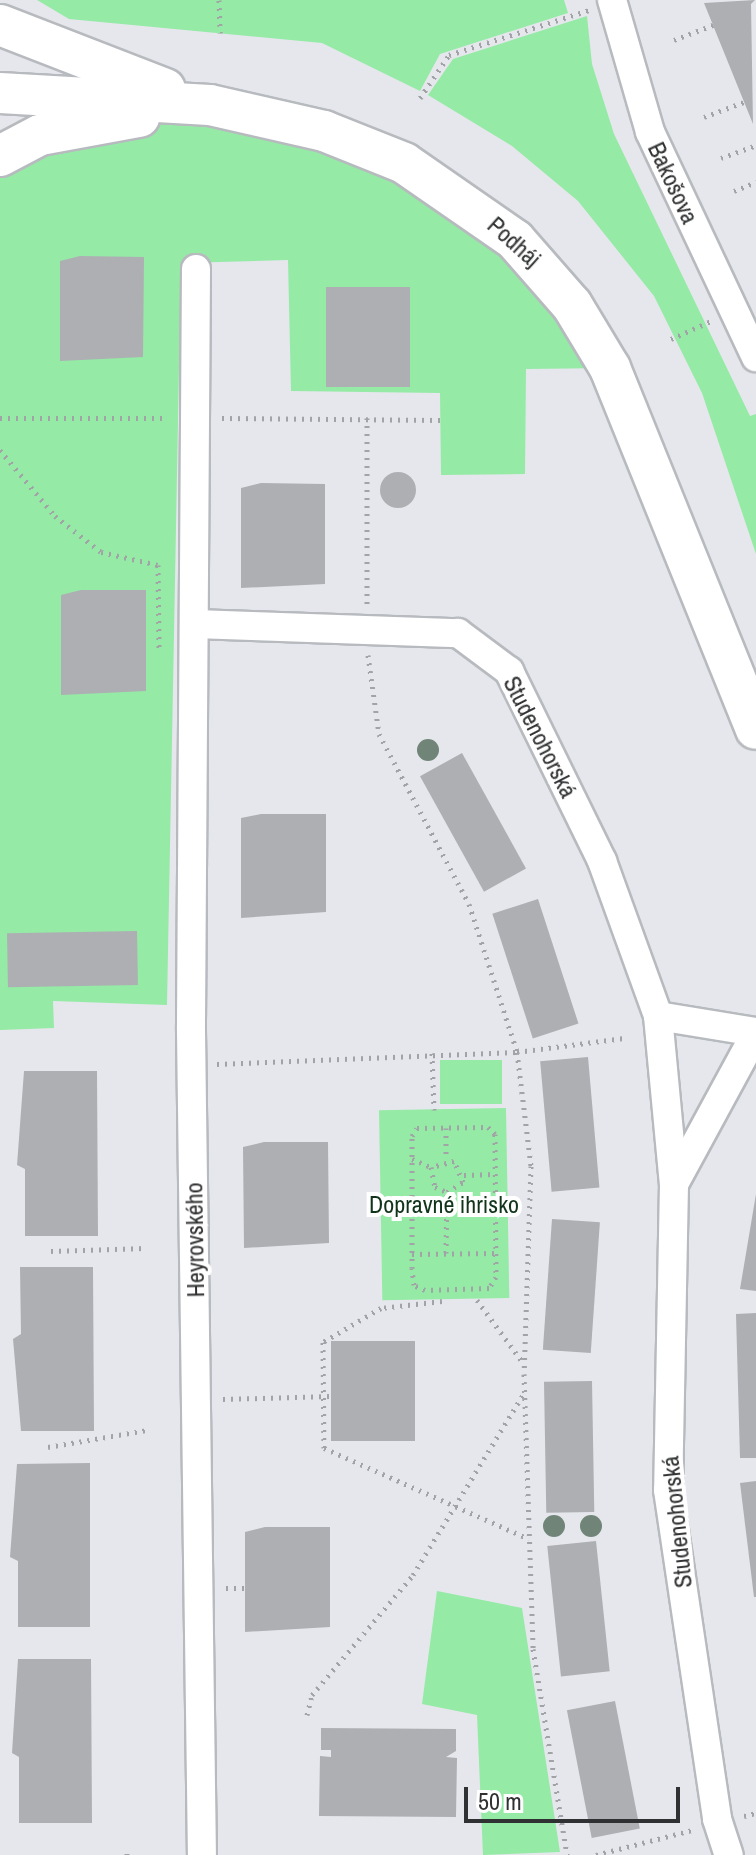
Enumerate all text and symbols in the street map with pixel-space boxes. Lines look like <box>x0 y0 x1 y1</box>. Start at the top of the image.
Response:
street label: Bakošova <box>642 138 704 228</box>
street label: Podháj <box>482 211 546 273</box>
street label: Studenohorská <box>497 671 583 803</box>
street label: Heyrovského <box>180 1182 210 1298</box>
park label: Dopravné ihrisko <box>369 1191 519 1219</box>
street label: Studenohorská <box>656 1455 698 1589</box>
scale bar <box>468 1771 684 1821</box>
text: 50 m <box>478 1785 522 1817</box>

